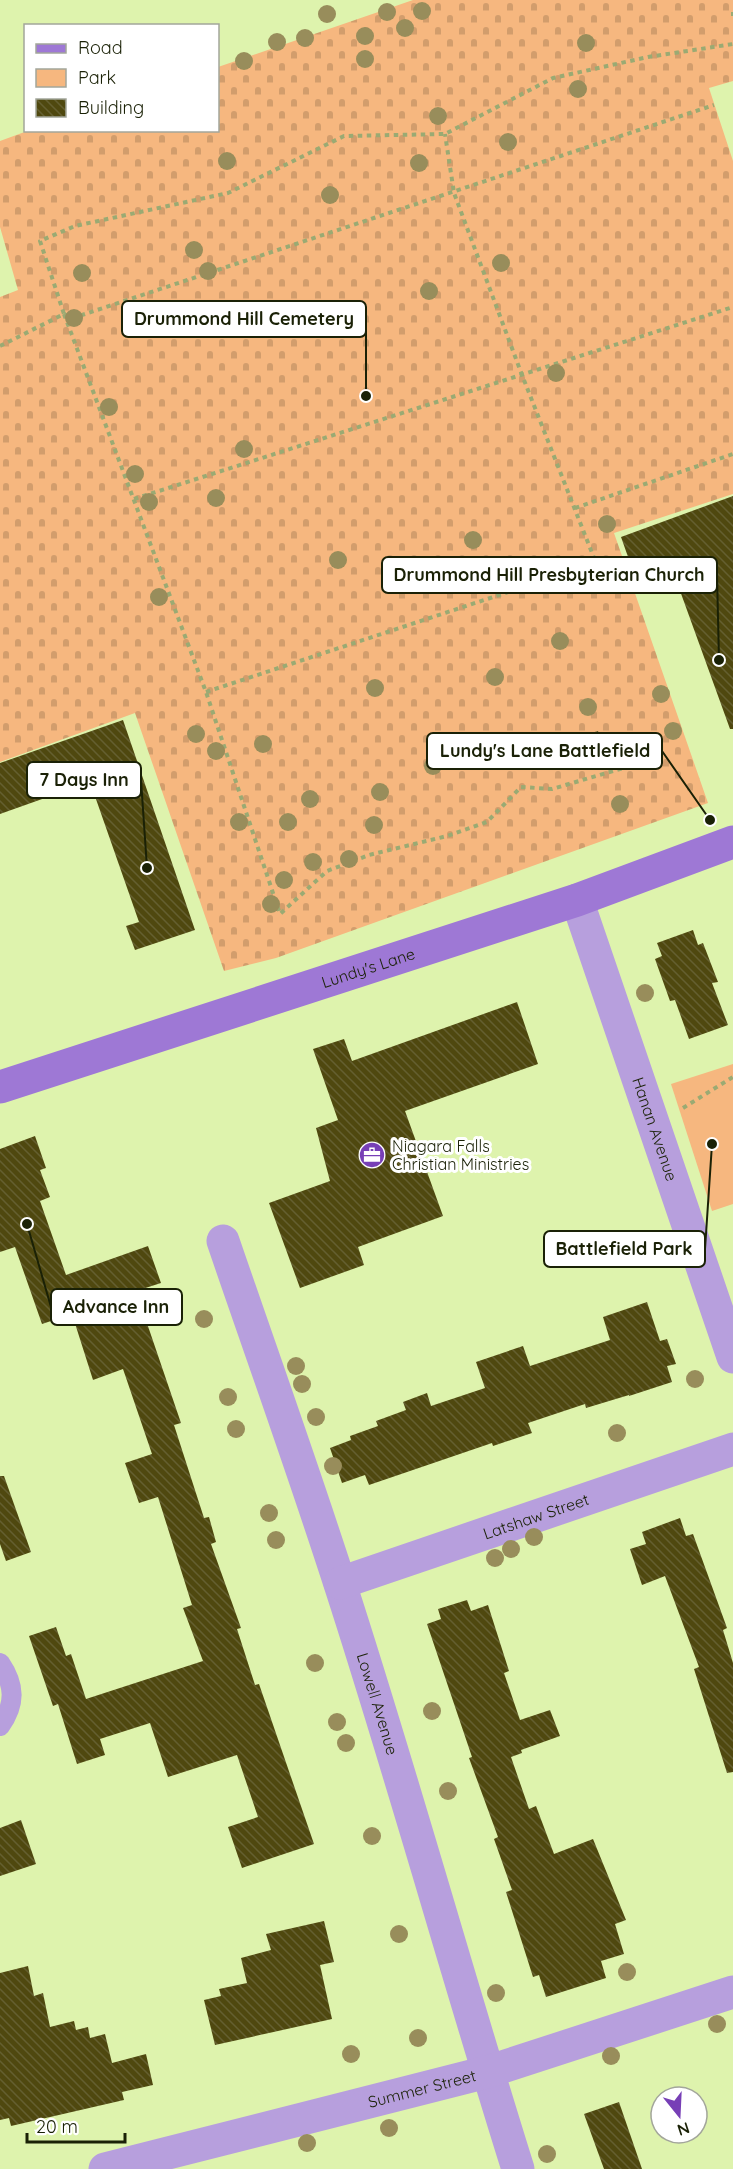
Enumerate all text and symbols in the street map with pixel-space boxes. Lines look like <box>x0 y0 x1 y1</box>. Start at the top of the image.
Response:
legend <box>24 24 219 132</box>
text: Road <box>78 36 123 59</box>
text: Park <box>78 66 116 89</box>
text: Building <box>78 96 144 119</box>
callout: Drummond Hill Cemetery <box>122 301 366 337</box>
text: Drummond Hill Cemetery <box>134 307 354 330</box>
callout: Drummond Hill Presbyterian Church <box>382 557 717 593</box>
text: Drummond Hill Presbyterian Church <box>394 563 704 586</box>
callout: Lundy's Lane Battlefield <box>427 733 662 769</box>
text: Lundy's Lane Battlefield <box>440 739 650 762</box>
callout: 7 Days Inn <box>27 762 141 798</box>
text: 7 Days Inn <box>39 768 129 791</box>
street label: Lundy's Lane <box>319 943 417 992</box>
street label: Hanan Avenue <box>628 1074 682 1184</box>
place label: Niagara Falls Christian Ministries <box>392 1136 529 1174</box>
office icon: Niagara Falls Christian Ministries <box>357 1140 387 1170</box>
callout: Battlefield Park <box>544 1231 705 1267</box>
text: Battlefield Park <box>556 1237 693 1260</box>
callout: Advance Inn <box>51 1289 182 1325</box>
text: Advance Inn <box>63 1295 169 1318</box>
street label: Latshaw Street <box>480 1489 591 1543</box>
street label: Lowell Avenue <box>353 1650 403 1757</box>
street label: Summer Street <box>366 2065 478 2112</box>
north arrow <box>649 2085 709 2145</box>
scale bar <box>27 2106 124 2144</box>
text: 20 m <box>36 2115 78 2138</box>
text: N <box>675 2118 692 2141</box>

